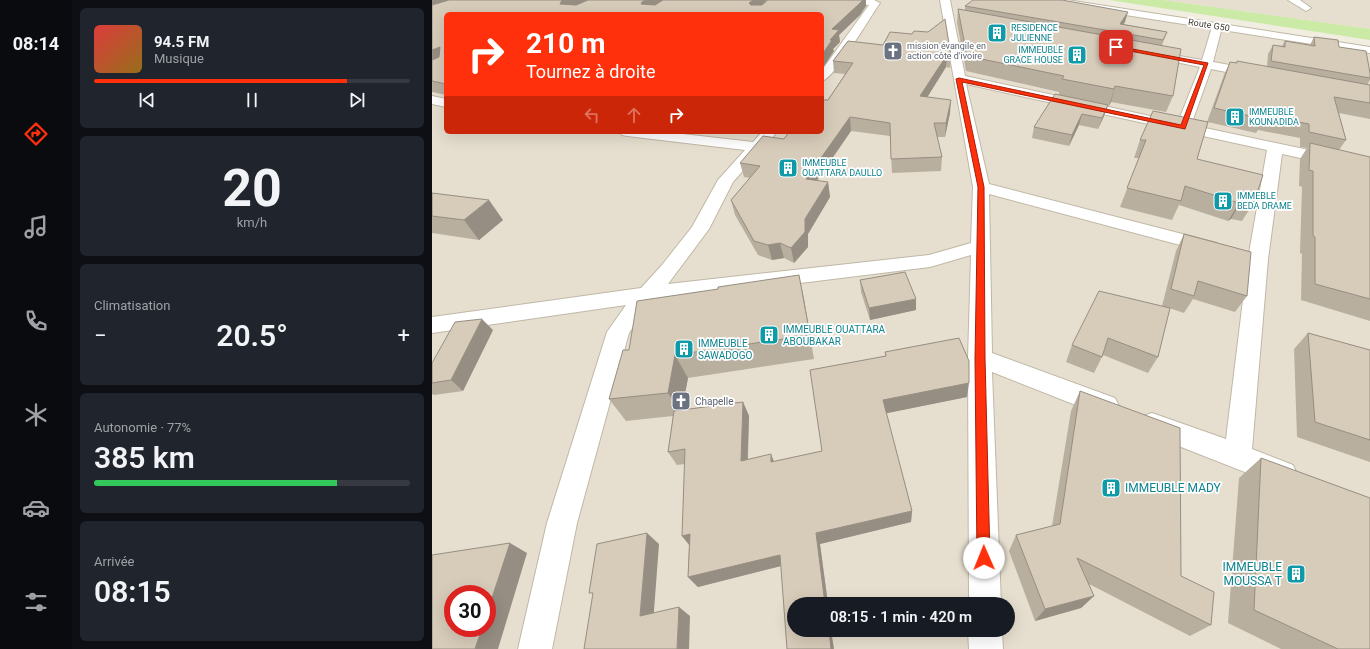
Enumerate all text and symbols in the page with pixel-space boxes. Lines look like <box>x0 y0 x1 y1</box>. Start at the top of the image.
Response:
street label: Route G50 <box>1188 17 1230 33</box>
building icon: RESIDENCE JULIENNE <box>986 22 1008 44</box>
place label: RESIDENCE JULIENNE <box>1011 23 1058 43</box>
text: 210 m <box>526 27 605 60</box>
icon: right <box>460 28 512 80</box>
pin <box>1099 30 1133 64</box>
text: 08:14 <box>13 33 59 54</box>
text: 94.5 FM <box>154 33 209 51</box>
icon: arrive <box>1105 36 1127 58</box>
church icon: mission évangile en action côte d'ivoire <box>882 40 904 62</box>
place label: mission évangile en action côte d'ivoire <box>907 41 986 61</box>
building icon: IMMEUBLE GRACE HOUSE <box>1066 44 1088 66</box>
place label: IMMEUBLE GRACE HOUSE <box>1003 45 1063 65</box>
text: Musique <box>154 51 204 66</box>
text: Tournez à droite <box>526 61 655 82</box>
icon: previous <box>136 89 158 111</box>
icon: pause <box>241 89 263 111</box>
icon: next <box>346 89 368 111</box>
icon: left <box>581 104 603 126</box>
icon: ahead <box>623 104 645 126</box>
icon: right <box>665 104 687 126</box>
building icon: IMMEUBLE KOUNADIDA <box>1224 106 1246 128</box>
place label: IMMEUBLE KOUNADIDA <box>1249 107 1299 127</box>
icon: directions <box>22 120 50 148</box>
building icon: IMMEUBLE OUATTARA DAULLO <box>777 157 799 179</box>
text: 20 <box>222 158 282 219</box>
place label: IMMEUBLE OUATTARA DAULLO <box>802 158 882 178</box>
building icon: IMMEBLE BEDA DRAME <box>1212 190 1234 212</box>
place label: IMMEBLE BEDA DRAME <box>1237 191 1292 211</box>
icon: music <box>22 213 50 241</box>
text: km/h <box>237 215 267 230</box>
text: Climatisation <box>94 298 170 313</box>
icon: phone <box>22 307 50 335</box>
text: 20.5° <box>216 318 288 353</box>
text: − <box>94 323 107 348</box>
text: + <box>398 323 410 348</box>
building icon: IMMEUBLE OUATTARA ABOUBAKAR <box>758 324 780 346</box>
place label: IMMEUBLE OUATTARA ABOUBAKAR <box>783 324 886 347</box>
building icon: IMMEUBLE SAWADOGO <box>673 338 695 360</box>
place label: IMMEUBLE SAWADOGO <box>698 338 753 361</box>
church icon: Chapelle <box>670 390 692 412</box>
place label: Chapelle <box>695 396 734 407</box>
icon: climate <box>22 401 50 429</box>
text: Autonomie · 77% <box>94 420 191 435</box>
text: 385 km <box>94 440 195 475</box>
building icon: IMMEUBLE MADY <box>1100 477 1122 499</box>
place label: IMMEUBLE MADY <box>1125 481 1222 495</box>
icon: car <box>22 494 50 522</box>
position arrow <box>963 537 1005 579</box>
text: Arrivée <box>94 554 134 569</box>
place label: IMMEUBLE MOUSSA T <box>1222 560 1282 588</box>
building icon: IMMEUBLE MOUSSA T <box>1285 563 1307 585</box>
text: 08:15 <box>94 574 171 609</box>
speed limit sign: 30 <box>444 585 496 637</box>
icon: filters <box>22 588 50 616</box>
text: 08:15 · 1 min · 420 m <box>830 608 972 626</box>

